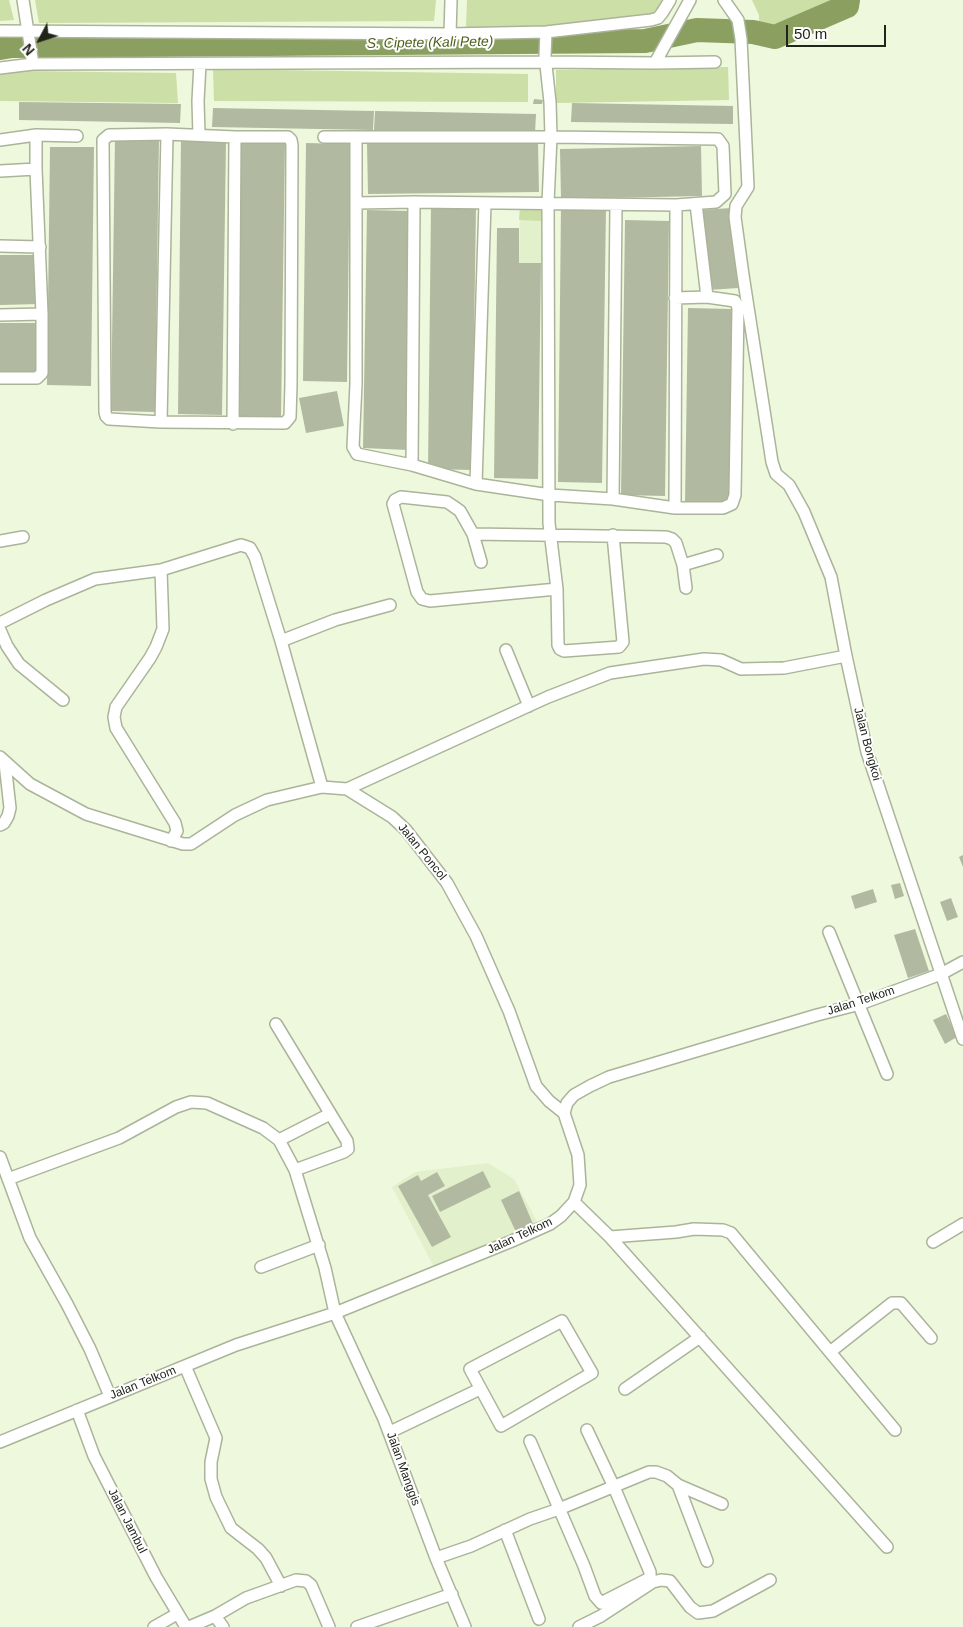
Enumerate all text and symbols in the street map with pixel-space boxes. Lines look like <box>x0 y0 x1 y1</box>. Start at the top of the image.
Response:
north arrow <box>15 15 65 65</box>
scale bar <box>788 15 888 47</box>
text: 50 m <box>794 25 827 42</box>
water label: S. Cipete (Kali Pete) <box>366 33 494 53</box>
text: N <box>19 41 38 59</box>
street label: Jalan Bongkoi <box>850 706 884 782</box>
street label: Jalan Poncol <box>395 821 449 883</box>
street label: Jalan Telkom <box>825 983 897 1019</box>
street label: Jalan Telkom <box>485 1215 555 1257</box>
street label: Jalan Telkom <box>108 1363 178 1403</box>
street label: Jalan Manggis <box>383 1430 423 1508</box>
street label: Jalan Jambul <box>105 1486 149 1556</box>

